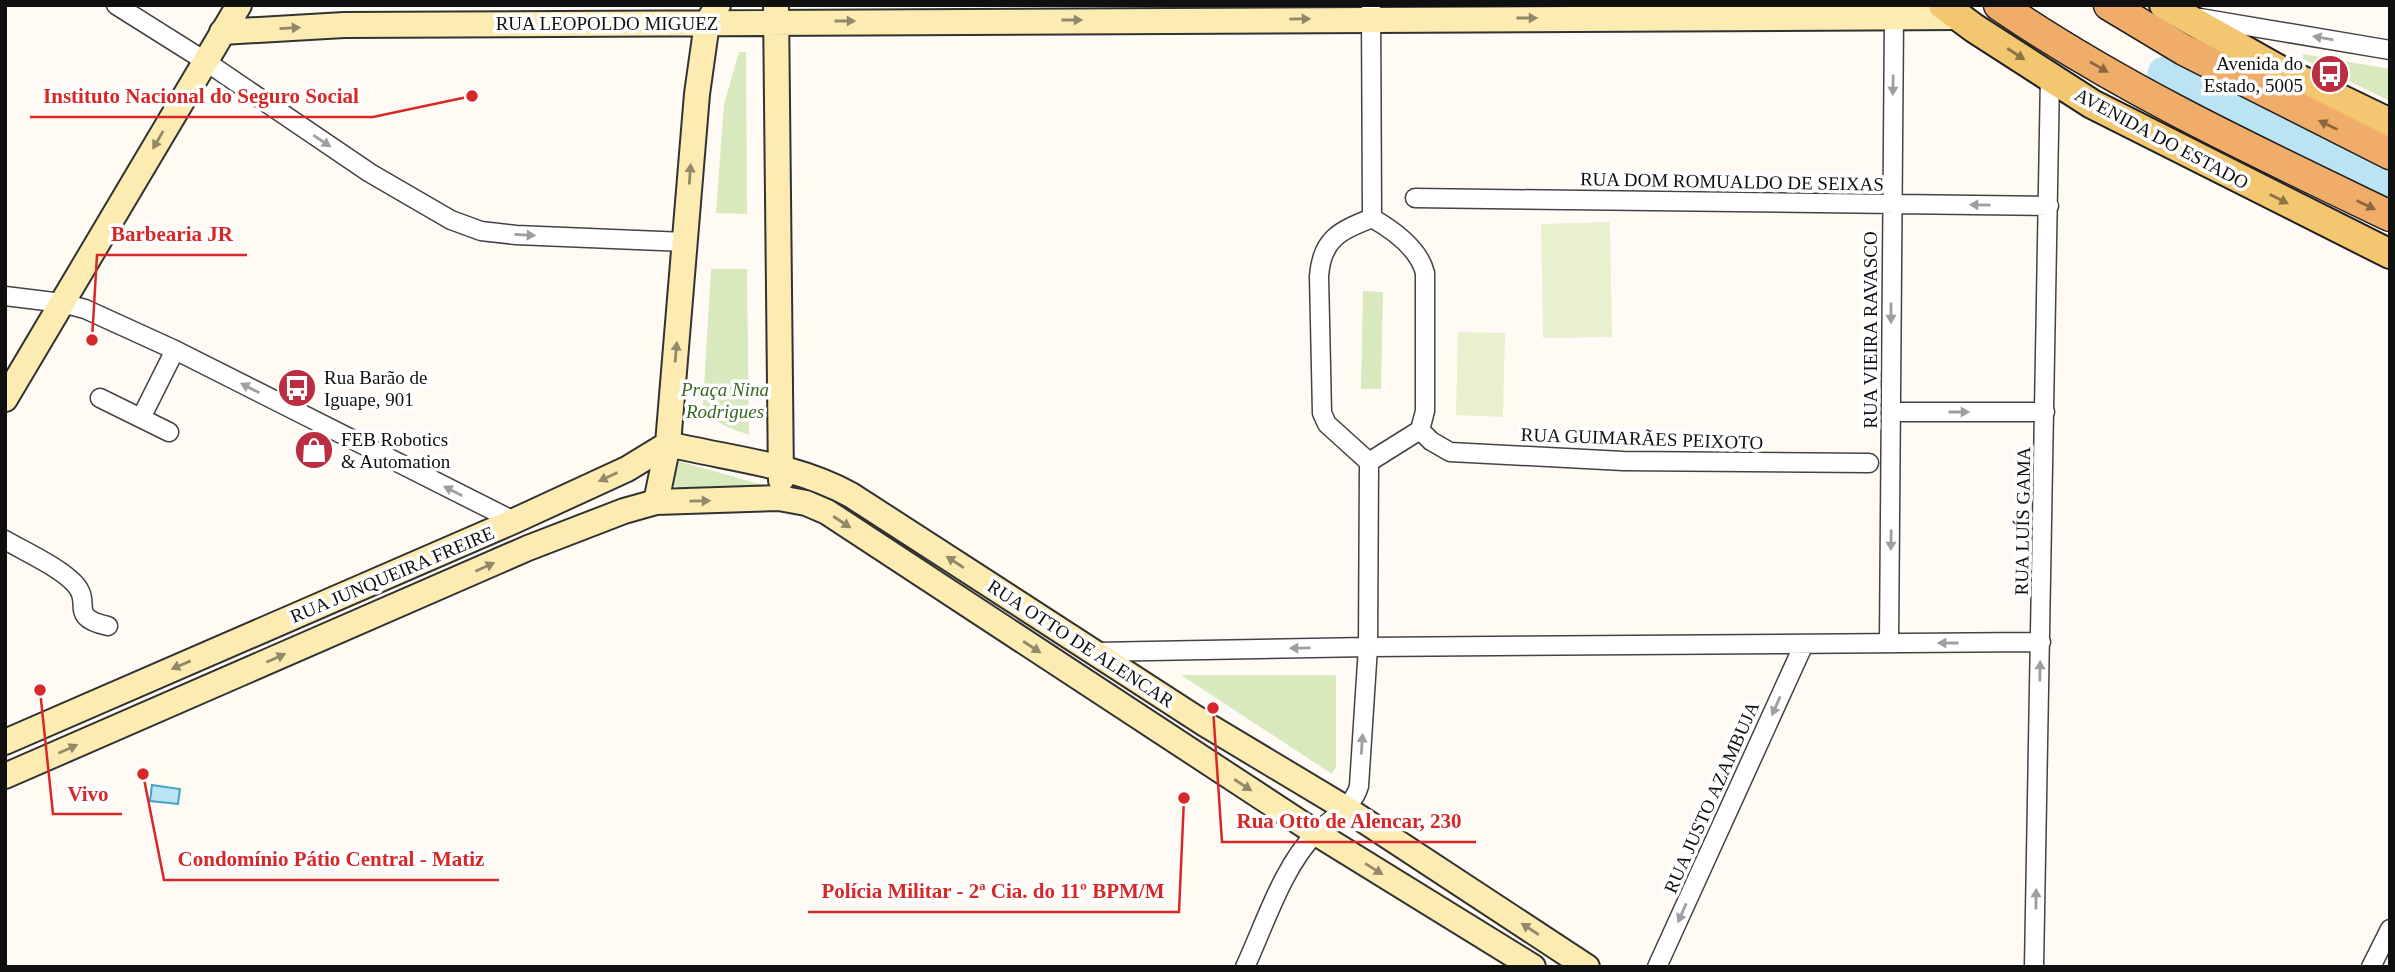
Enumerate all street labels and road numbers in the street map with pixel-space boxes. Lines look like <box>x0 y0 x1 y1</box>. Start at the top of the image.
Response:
street label: RUA LEOPOLDO MIGUEZ <box>496 13 718 34</box>
street label: AVENIDA DO ESTADO <box>2071 84 2252 193</box>
street label: RUA DOM ROMUALDO DE SEIXAS <box>1580 168 1884 195</box>
street label: RUA VIEIRA RAVASCO <box>1860 231 1881 429</box>
street label: RUA GUIMARÃES PEIXOTO <box>1520 424 1764 453</box>
street label: RUA LUÍS GAMA <box>2011 446 2034 596</box>
street label: RUA JUNQUEIRA FREIRE <box>287 522 497 627</box>
street label: RUA OTTO DE ALENCAR <box>984 575 1178 712</box>
street label: RUA JUSTO AZAMBUJA <box>1660 698 1763 896</box>

